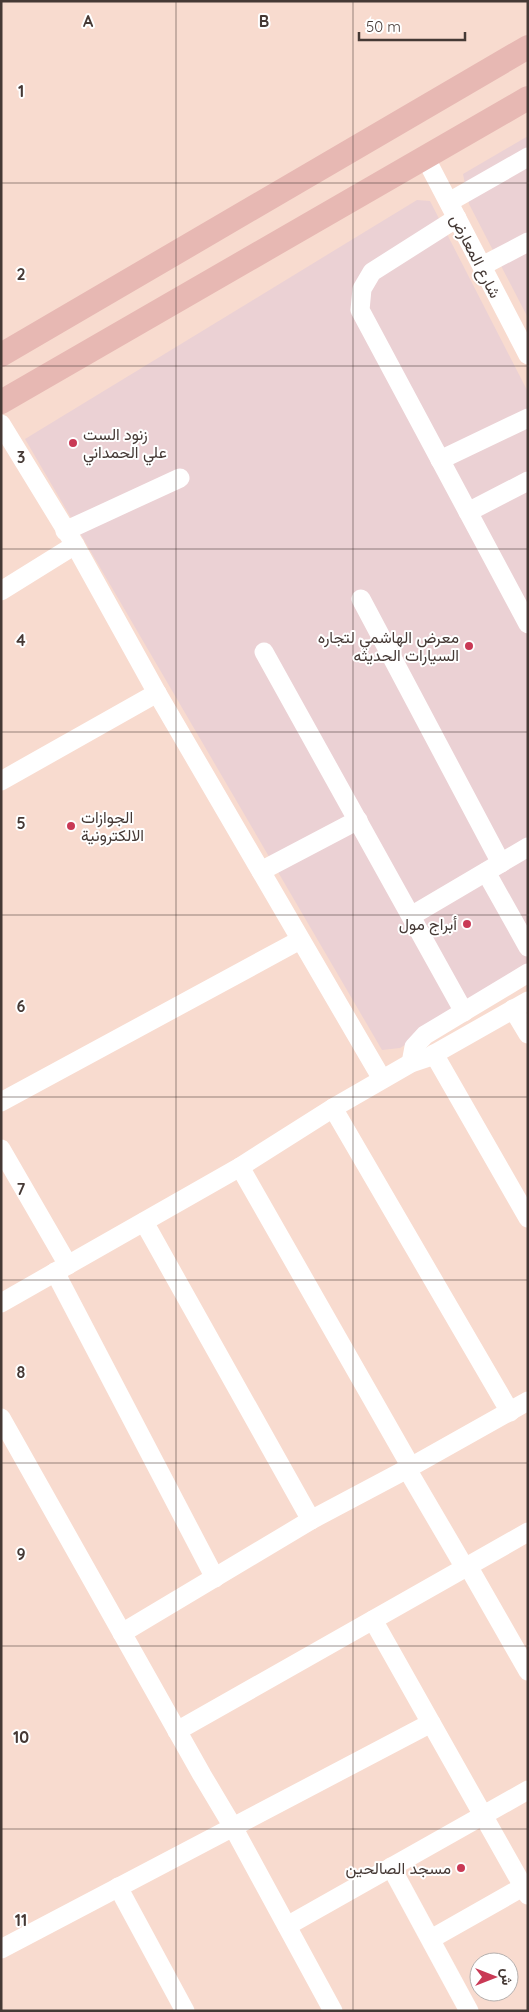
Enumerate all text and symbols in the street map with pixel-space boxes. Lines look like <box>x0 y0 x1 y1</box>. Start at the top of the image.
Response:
scale bar <box>359 10 465 42</box>
text: A <box>83 11 94 31</box>
text: B <box>259 11 269 31</box>
text: 50 m <box>366 17 401 36</box>
text: 1 <box>18 81 24 101</box>
street label: شارع المعارض <box>445 211 506 302</box>
text: 2 <box>16 264 26 284</box>
place label: زنود الست علي الحمداني <box>83 424 167 466</box>
marker: زنود الست علي الحمداني <box>67 437 79 449</box>
text: 3 <box>17 447 25 467</box>
place label: معرض الهاشمي لتجاره السيارات الحديثه <box>318 627 459 666</box>
text: 4 <box>16 630 26 650</box>
marker: معرض الهاشمي لتجاره السيارات الحديثه <box>463 640 475 652</box>
place label: الجوازات الالكترونية <box>81 807 144 846</box>
text: 5 <box>16 813 26 833</box>
marker: الجوازات الالكترونية <box>65 820 77 832</box>
place label: أبراج مول <box>399 914 457 936</box>
marker: أبراج مول <box>461 918 473 930</box>
text: 6 <box>17 996 26 1016</box>
text: 7 <box>17 1179 26 1199</box>
text: 8 <box>17 1362 26 1382</box>
text: 9 <box>16 1544 26 1564</box>
text: 10 <box>13 1727 29 1747</box>
place label: مسجد الصالحين <box>346 1858 451 1879</box>
marker: مسجد الصالحين <box>455 1862 467 1874</box>
text: 11 <box>15 1910 27 1930</box>
north arrow <box>469 1952 519 2002</box>
text: ش <box>498 1969 516 1986</box>

